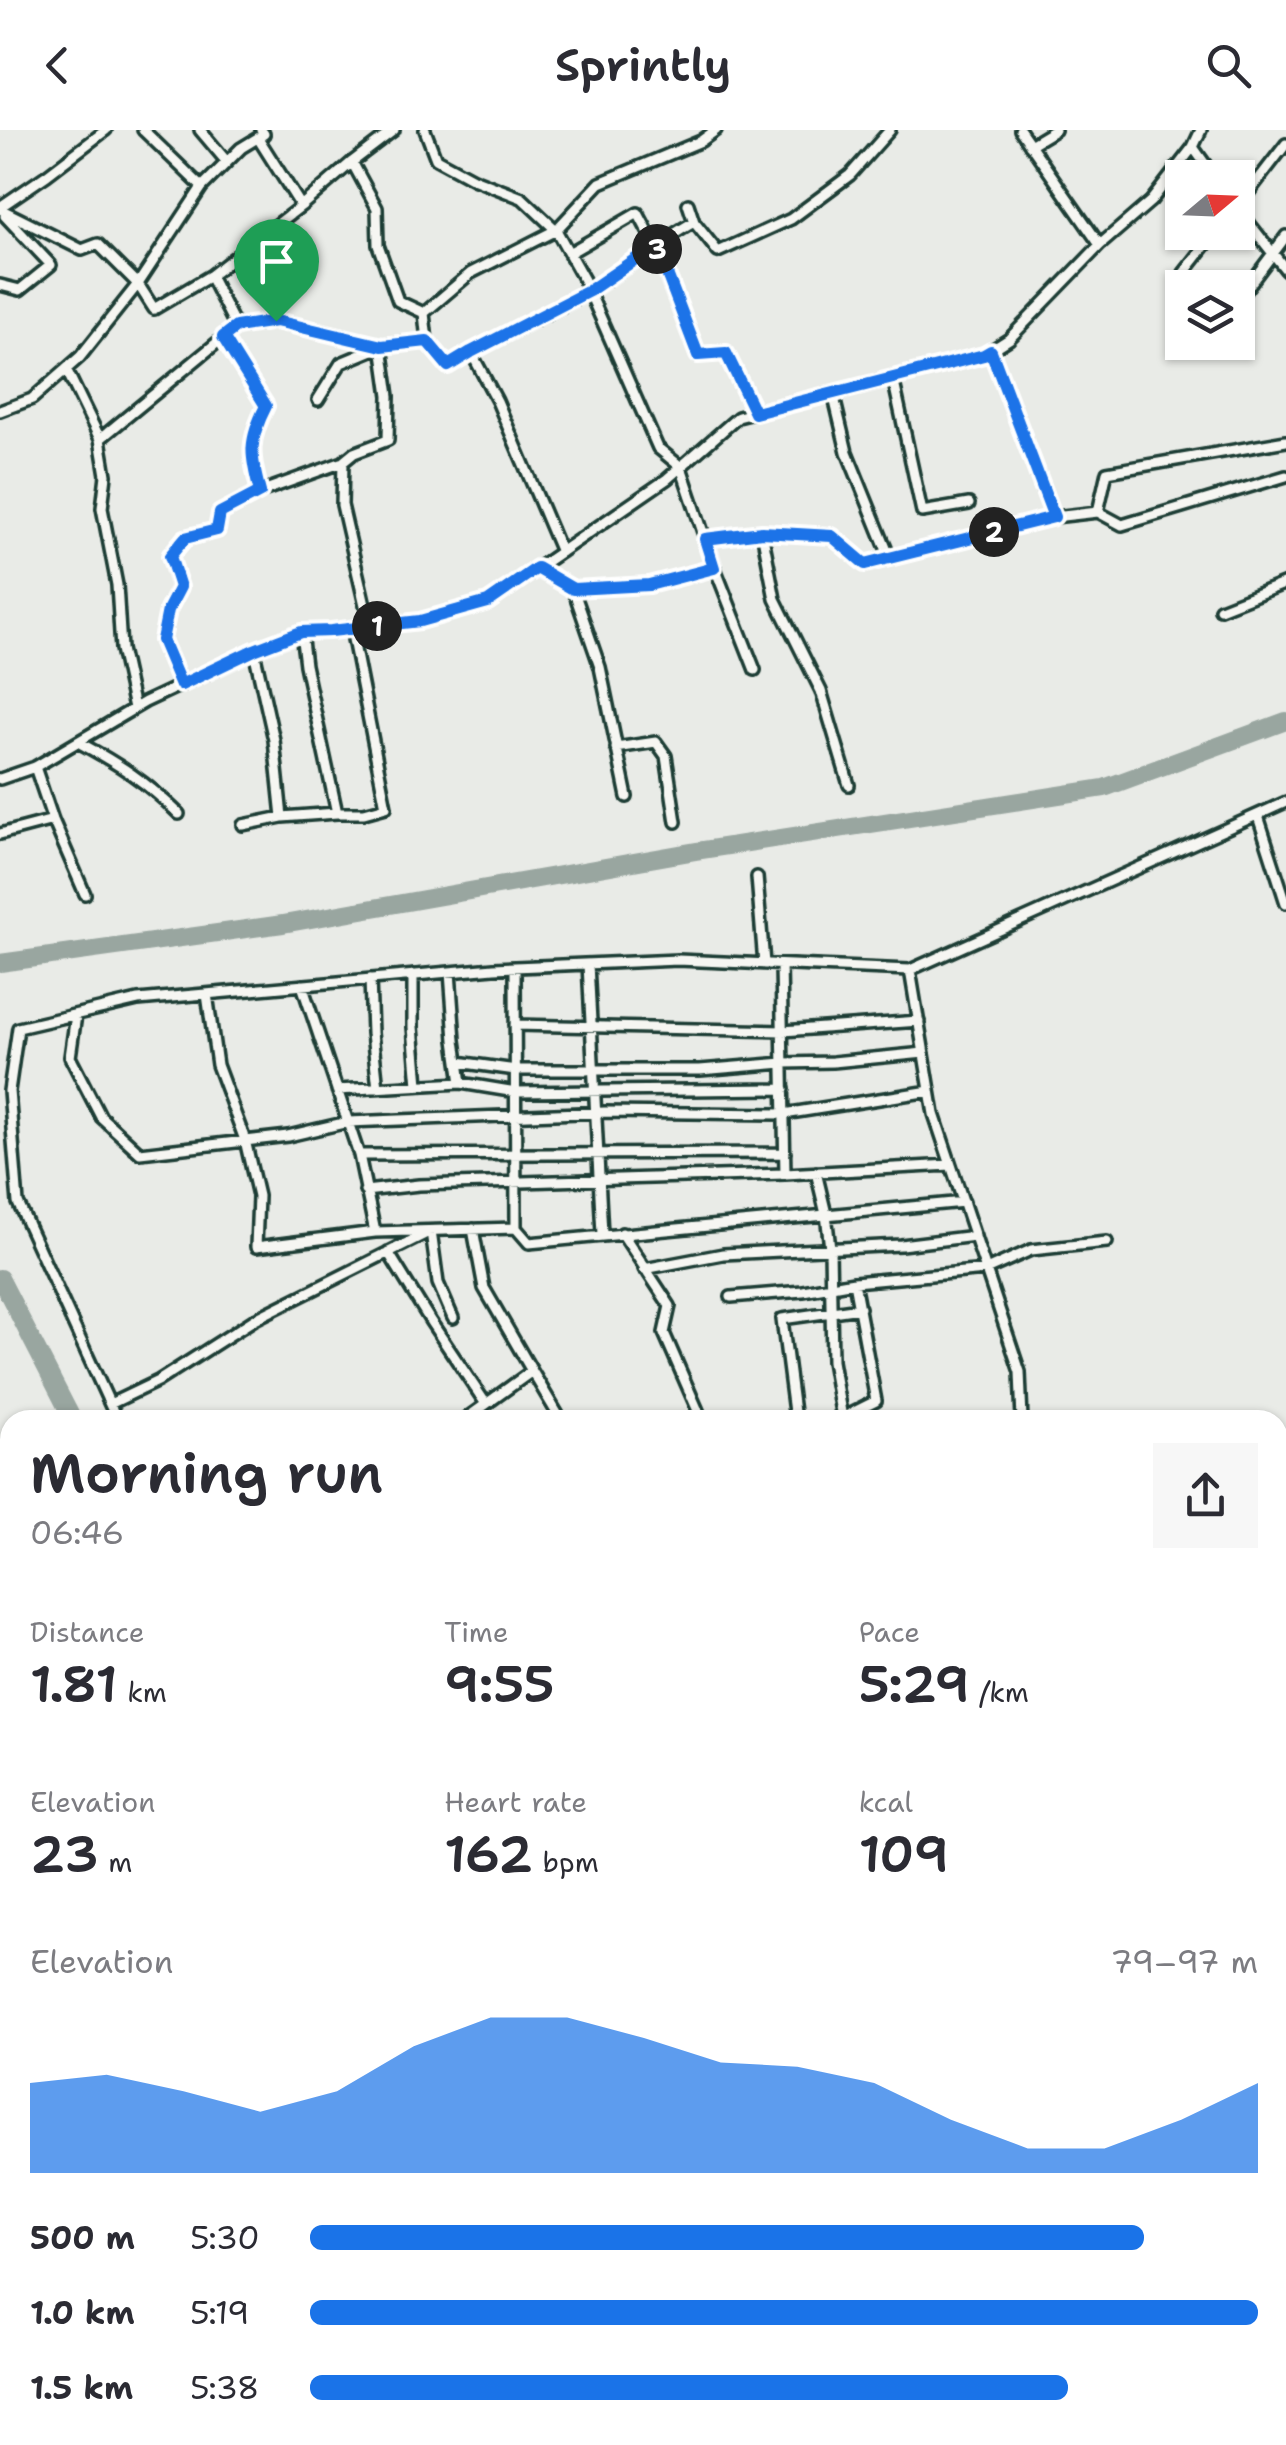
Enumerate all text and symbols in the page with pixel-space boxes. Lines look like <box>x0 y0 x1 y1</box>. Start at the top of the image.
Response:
text: Sprintly <box>555 35 731 95</box>
icon: back <box>30 38 85 93</box>
icon: search <box>1201 38 1256 93</box>
north arrow <box>1165 160 1255 250</box>
map controls <box>1165 160 1255 360</box>
pin <box>234 219 319 322</box>
pin: 3 <box>632 224 682 274</box>
text: 3 <box>647 230 667 268</box>
icon: arrive <box>249 234 304 289</box>
button: layers <box>1165 270 1255 360</box>
pin: 2 <box>969 507 1019 557</box>
text: 2 <box>984 513 1004 551</box>
pin: 1 <box>352 601 402 651</box>
text: 1 <box>371 607 383 645</box>
text: Morning run <box>30 1436 383 1510</box>
button: share <box>1153 1443 1258 1548</box>
text: 06:46 <box>30 1511 124 1554</box>
text: Distance <box>30 1613 145 1651</box>
text: Time <box>444 1613 509 1651</box>
text: Pace <box>859 1613 920 1651</box>
text: 1.81 <box>30 1651 118 1718</box>
text: 9:55 <box>444 1651 555 1718</box>
text: 5:29 <box>859 1651 969 1718</box>
text: km <box>118 1673 167 1711</box>
text: /km <box>969 1673 1029 1711</box>
text: Elevation <box>30 1783 155 1821</box>
text: Heart rate <box>444 1783 587 1821</box>
text: kcal <box>859 1783 913 1821</box>
text: 23 <box>30 1821 99 1888</box>
text: 162 <box>444 1821 533 1888</box>
text: 109 <box>859 1821 949 1888</box>
text: m <box>99 1843 132 1881</box>
text: bpm <box>533 1843 599 1881</box>
text: Elevation <box>30 1940 173 1983</box>
text: 79–97 m <box>1111 1940 1258 1983</box>
text: 500 m <box>30 2216 135 2259</box>
text: 5:30 <box>190 2216 260 2259</box>
text: 1.0 km <box>30 2291 135 2334</box>
text: 5:19 <box>190 2291 249 2334</box>
text: 1.5 km <box>30 2366 133 2409</box>
text: 5:38 <box>190 2366 259 2409</box>

